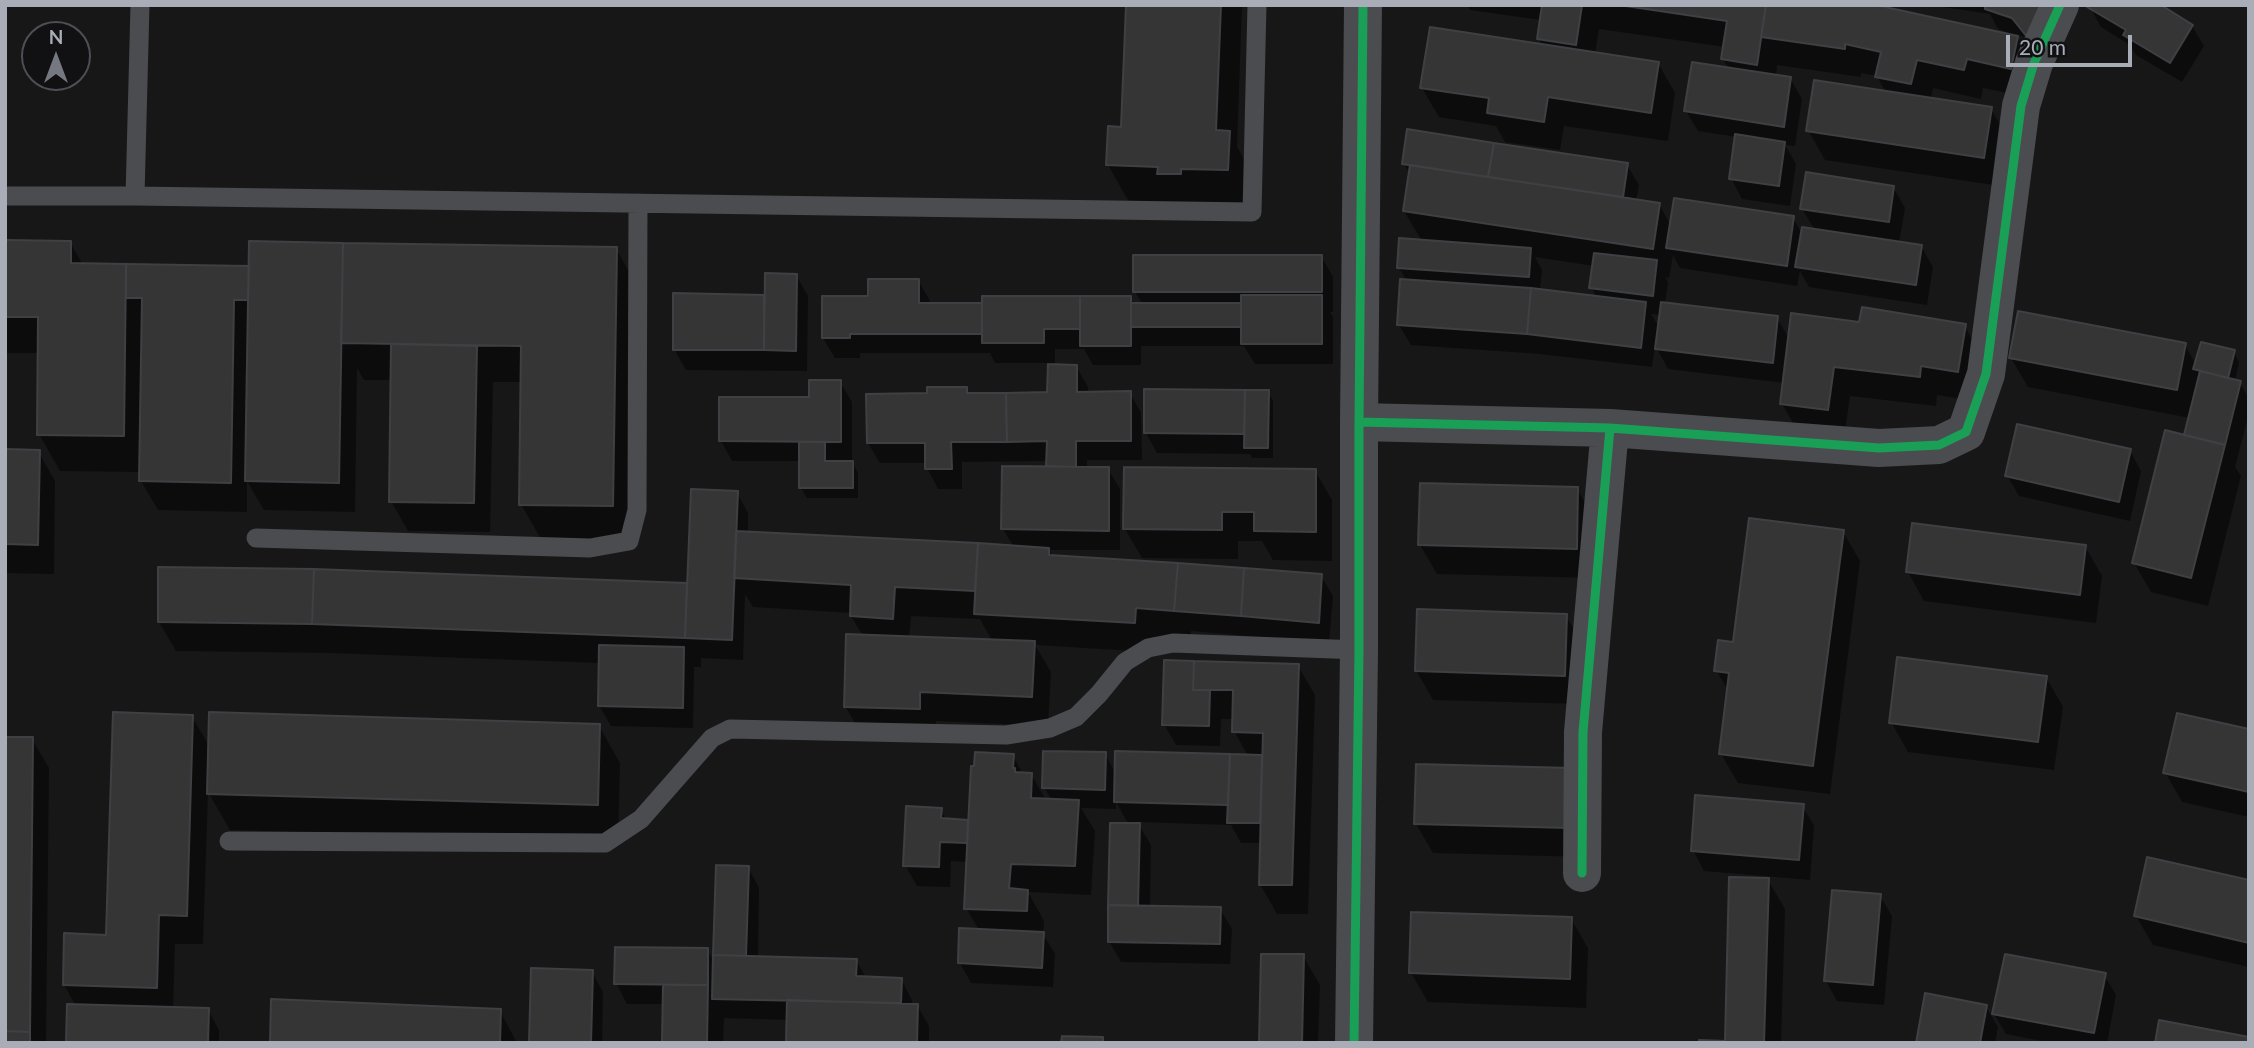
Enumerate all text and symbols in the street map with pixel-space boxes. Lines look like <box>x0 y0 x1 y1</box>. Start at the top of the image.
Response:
north arrow <box>21 21 91 91</box>
scale bar <box>2009 21 2135 65</box>
text: N <box>49 25 63 48</box>
text: 20 m <box>2019 34 2066 59</box>

